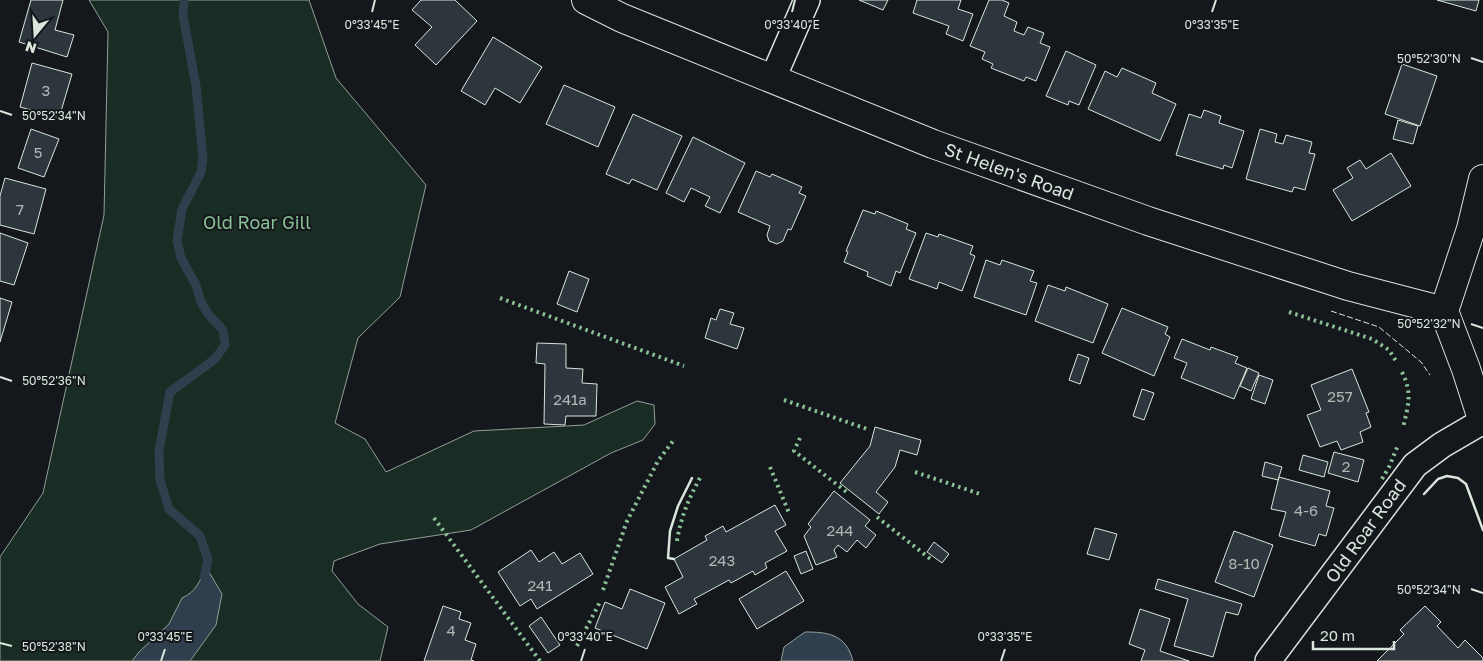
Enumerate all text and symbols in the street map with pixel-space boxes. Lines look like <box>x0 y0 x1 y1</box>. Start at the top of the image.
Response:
north arrow <box>10 10 60 60</box>
text: 0°33'45"E <box>344 17 400 32</box>
text: 0°33'40"E <box>764 17 820 32</box>
text: 0°33'35"E <box>1185 17 1239 32</box>
text: N <box>23 38 39 58</box>
text: 50°52'30"N <box>1397 51 1461 66</box>
house number: 3 <box>42 81 50 99</box>
text: 50°52'34"N <box>22 108 86 123</box>
street label: St Helen's Road <box>942 137 1077 205</box>
house number: 5 <box>34 143 42 161</box>
house number: 7 <box>16 200 24 218</box>
park label: Old Roar Gill <box>203 211 311 233</box>
text: 50°52'32"N <box>1397 316 1461 331</box>
text: 50°52'36"N <box>22 373 86 388</box>
house number: 257 <box>1327 387 1353 405</box>
house number: 241a <box>553 390 587 408</box>
house number: 2 <box>1342 457 1350 475</box>
street label: Old Roar Road <box>1320 474 1410 587</box>
house number: 4-6 <box>1294 501 1318 519</box>
house number: 244 <box>826 521 854 539</box>
house number: 243 <box>709 551 735 569</box>
house number: 8-10 <box>1228 554 1260 572</box>
house number: 241 <box>527 576 553 594</box>
text: 50°52'34"N <box>1397 582 1461 597</box>
scale bar <box>1313 618 1394 650</box>
house number: 4 <box>446 621 456 639</box>
text: 20 m <box>1320 626 1355 644</box>
text: 0°33'45"E <box>137 629 193 644</box>
text: 0°33'40"E <box>557 629 613 644</box>
text: 0°33'35"E <box>978 629 1032 644</box>
text: 50°52'38"N <box>22 639 86 654</box>

